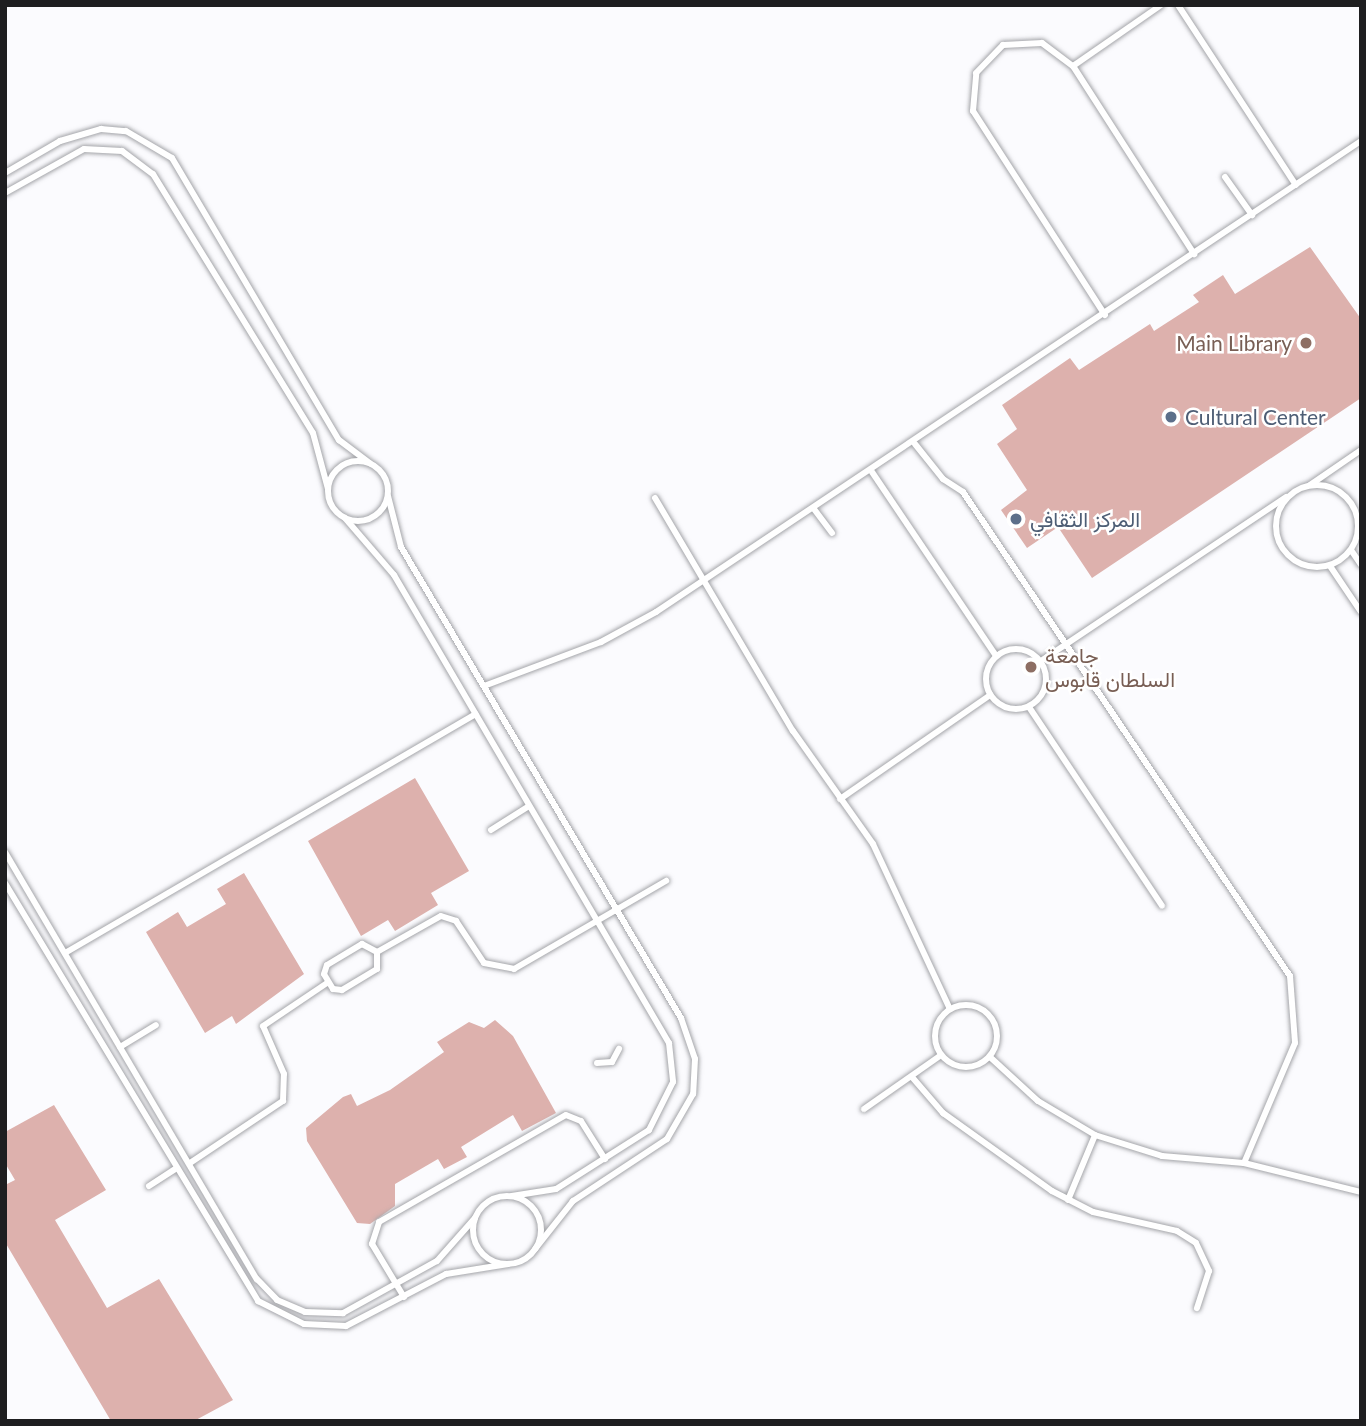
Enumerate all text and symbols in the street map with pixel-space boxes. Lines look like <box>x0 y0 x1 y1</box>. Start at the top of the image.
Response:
place label: Main Library <box>1176 330 1292 356</box>
marker: Main Library <box>1298 335 1314 351</box>
place label: Cultural Center <box>1185 404 1326 430</box>
marker: Cultural Center <box>1163 409 1179 425</box>
place label: المركز الثقافي <box>1030 506 1140 532</box>
marker: المركز الثقافي <box>1008 511 1024 527</box>
place label: جامعة السلطان قابوس <box>1045 642 1175 692</box>
marker: جامعة السلطان قابوس <box>1023 659 1039 675</box>

